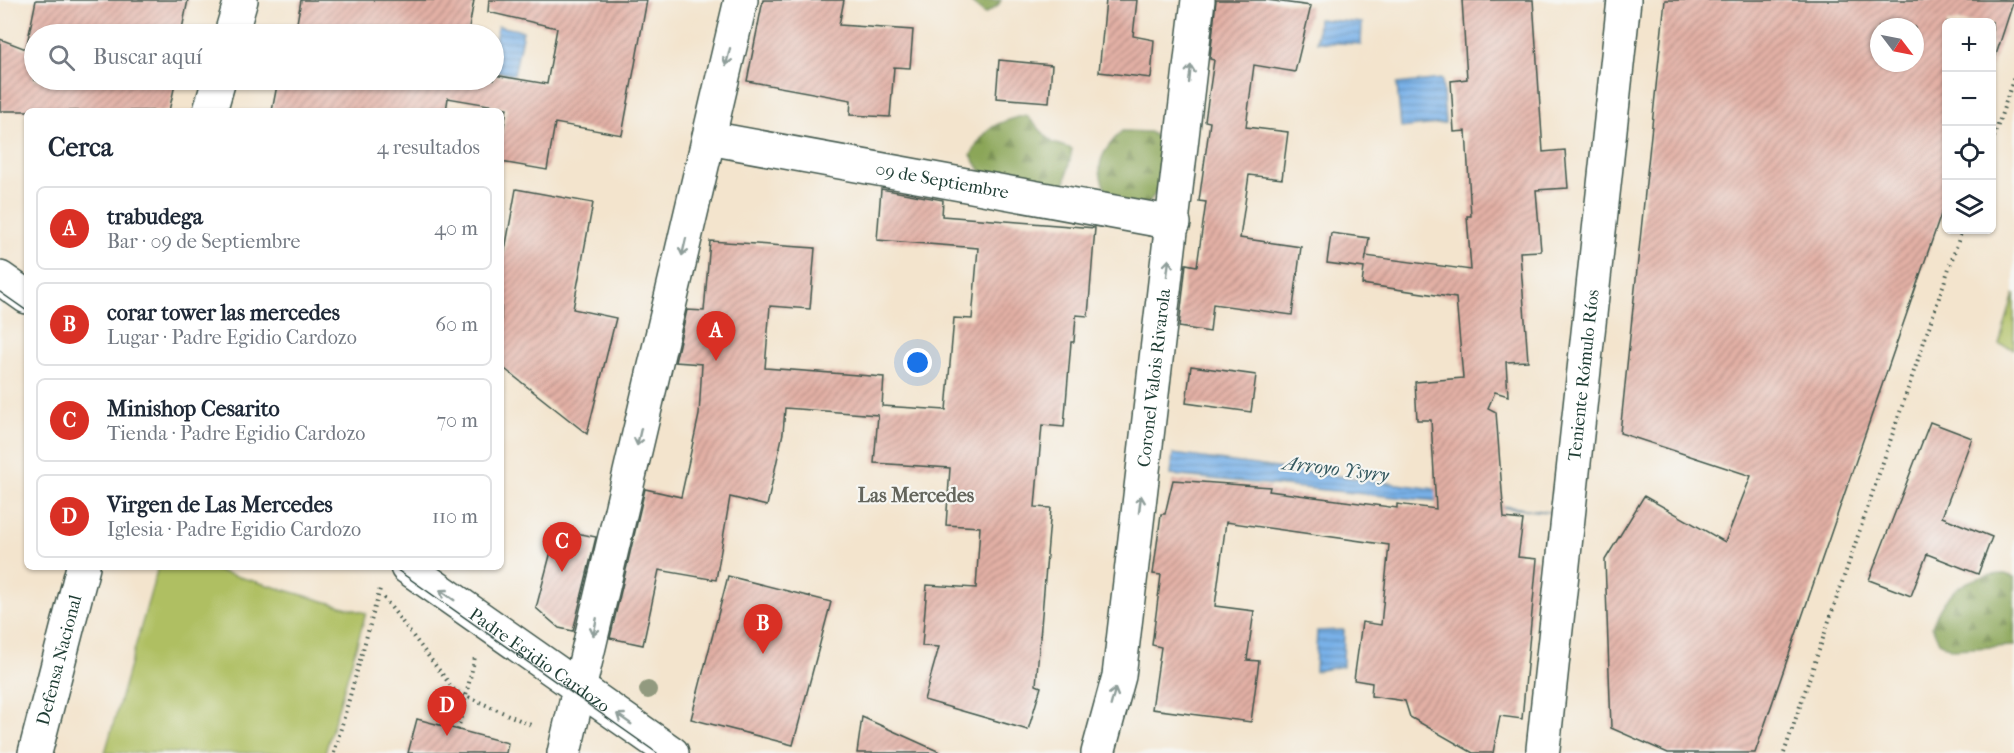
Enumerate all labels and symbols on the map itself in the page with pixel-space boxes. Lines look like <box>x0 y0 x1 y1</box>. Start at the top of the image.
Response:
north arrow <box>1870 18 1924 72</box>
one-way arrow <box>722 47 733 66</box>
one-way arrow <box>1184 65 1195 85</box>
street label: 09 de Septiembre <box>874 158 1011 203</box>
one-way arrow <box>677 237 689 256</box>
one-way arrow <box>1163 259 1174 279</box>
street label: Coronel Valois Rivarola <box>1133 287 1175 468</box>
street label: Teniente Rómulo Ríos <box>1564 288 1603 462</box>
pin: A <box>696 312 736 361</box>
your location <box>903 348 932 377</box>
one-way arrow <box>633 427 645 446</box>
water label: Arroyo Ysyry <box>1279 451 1391 487</box>
district label: Las Mercedes <box>858 484 975 507</box>
one-way arrow <box>1134 494 1145 514</box>
pin: C <box>542 522 582 572</box>
one-way arrow <box>440 589 456 601</box>
street label: Defensa Nacional <box>32 593 86 728</box>
street label: Padre Egidio Cardozo <box>465 604 614 717</box>
pin: B <box>744 604 783 654</box>
one-way arrow <box>589 616 600 636</box>
pin: D <box>428 686 466 736</box>
one-way arrow <box>1108 687 1119 706</box>
one-way arrow <box>617 713 633 725</box>

